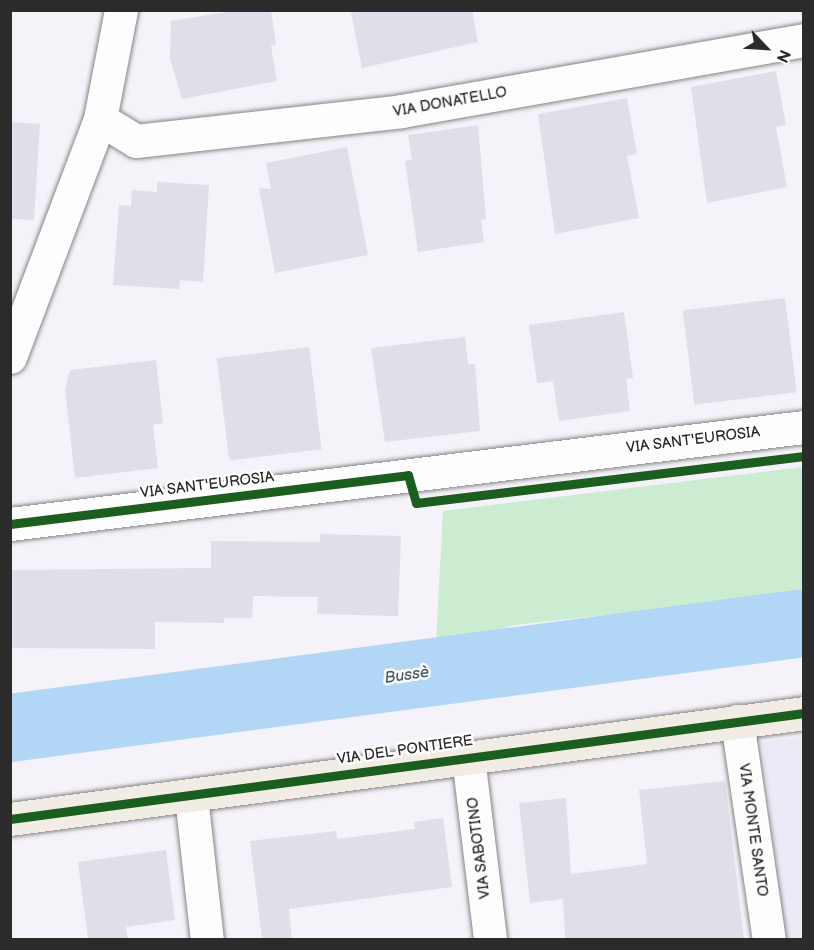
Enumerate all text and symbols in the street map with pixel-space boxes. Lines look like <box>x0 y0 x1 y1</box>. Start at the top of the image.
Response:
north arrow <box>736 18 796 78</box>
text: N <box>772 46 794 65</box>
street label: VIA DONATELLO <box>392 83 508 121</box>
street label: VIA SANT'EUROSIA <box>625 423 761 457</box>
street label: VIA SANT'EUROSIA <box>139 468 275 502</box>
water label: Bussè <box>383 663 431 689</box>
street label: VIA DEL PONTIERE <box>336 732 474 768</box>
street label: VIA MONTE SANTO <box>735 762 771 898</box>
street label: VIA SABOTINO <box>464 796 494 900</box>

